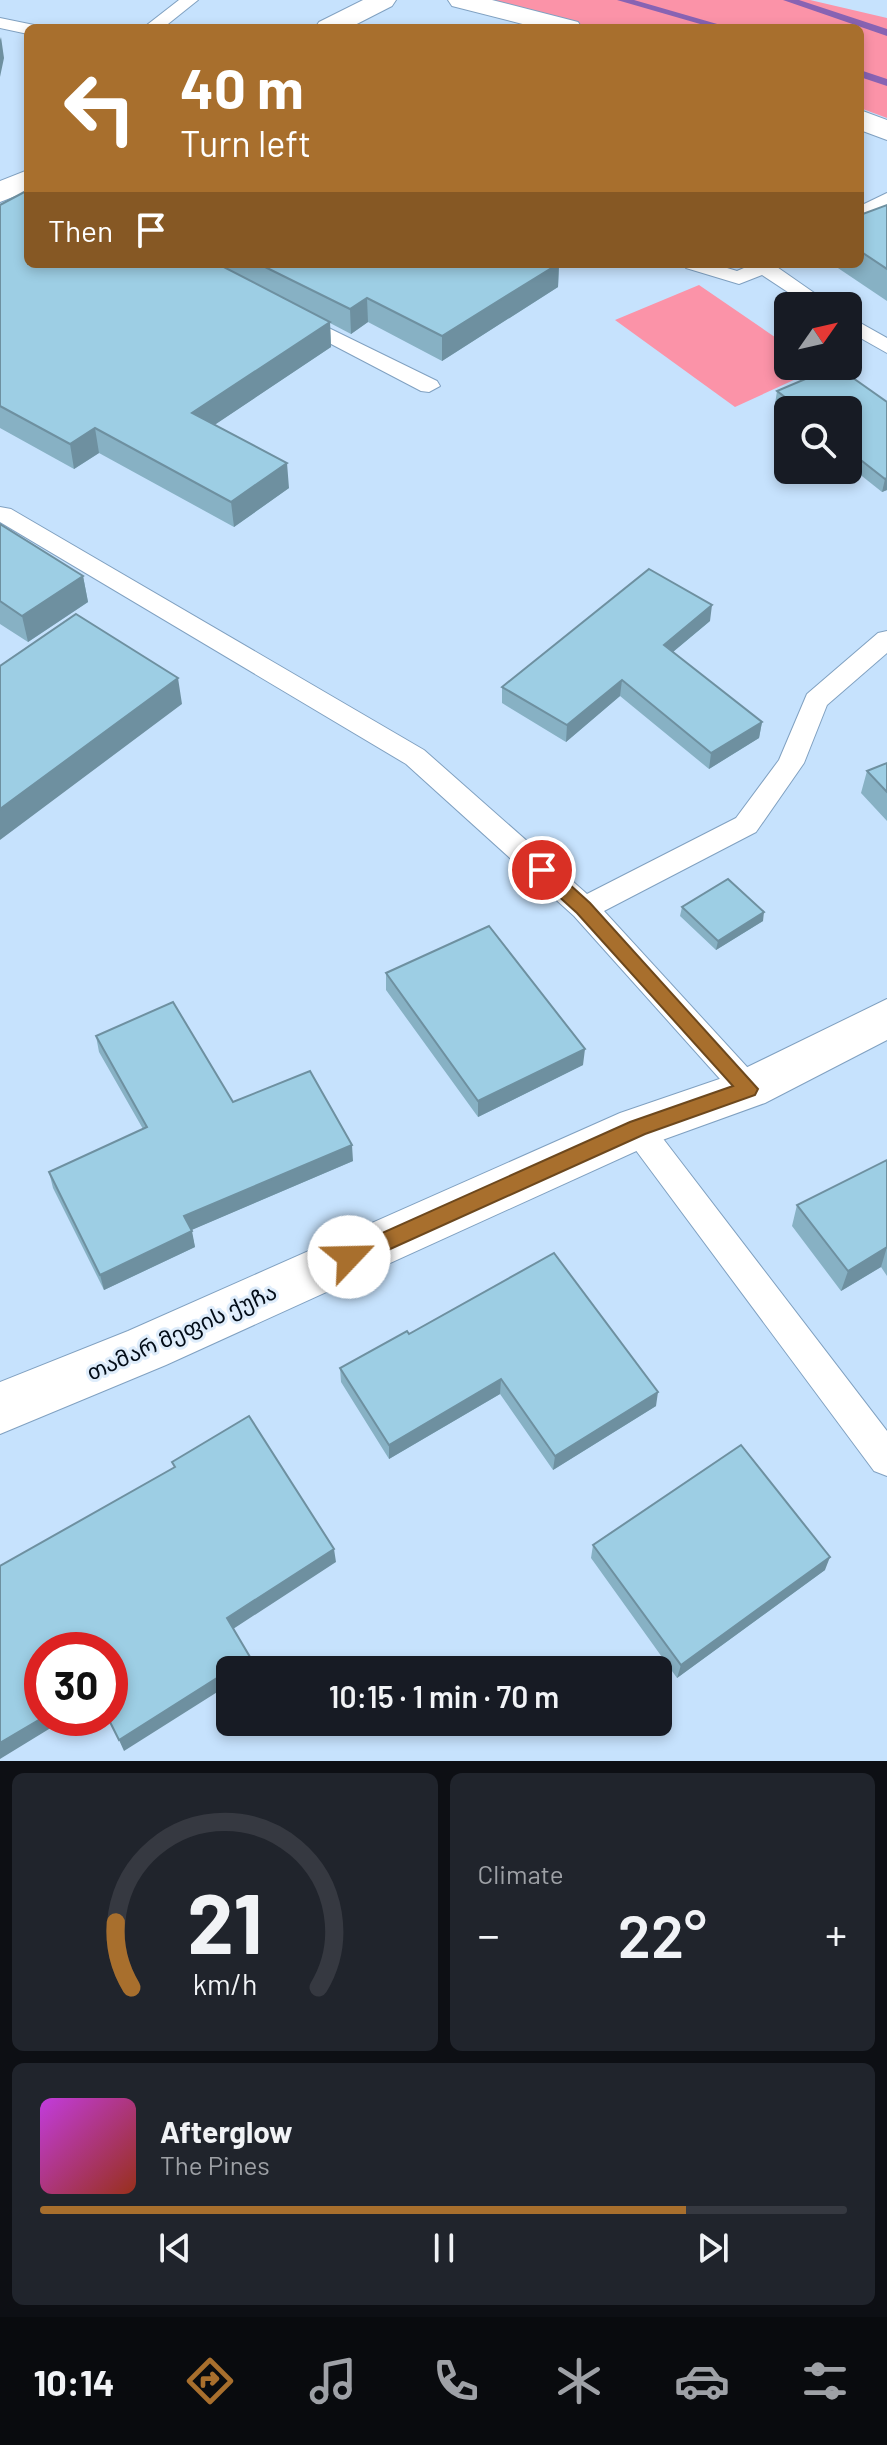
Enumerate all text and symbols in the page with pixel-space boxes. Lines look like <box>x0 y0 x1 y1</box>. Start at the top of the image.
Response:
text: 40 m <box>180 53 304 120</box>
icon: left <box>48 56 152 160</box>
text: Turn left <box>180 121 311 164</box>
icon: arrive <box>129 208 173 252</box>
text: Then <box>48 212 113 248</box>
north arrow <box>774 292 862 380</box>
map controls <box>774 292 862 484</box>
button: search <box>774 396 862 484</box>
pin <box>508 836 576 904</box>
icon: arrive <box>520 848 564 892</box>
position arrow <box>307 1215 391 1299</box>
street label: თამარ მეფის ქუჩა <box>82 1277 280 1386</box>
speed limit sign: 30 <box>24 1632 128 1736</box>
text: 10:15 · 1 min · 70 m <box>329 1678 559 1714</box>
text: Climate <box>478 1858 564 1889</box>
text: 21 <box>187 1871 263 1971</box>
text: 22° <box>618 1898 707 1970</box>
text: − <box>478 1907 500 1960</box>
text: + <box>825 1907 847 1960</box>
text: km/h <box>192 1966 257 2001</box>
text: Afterglow <box>160 2113 293 2149</box>
text: The Pines <box>160 2149 270 2180</box>
icon: previous <box>153 2226 197 2270</box>
icon: pause <box>422 2226 466 2270</box>
icon: next <box>691 2226 735 2270</box>
icon: directions <box>182 2353 238 2409</box>
icon: music <box>305 2353 361 2409</box>
icon: phone <box>428 2353 484 2409</box>
icon: climate <box>551 2353 607 2409</box>
icon: car <box>674 2353 730 2409</box>
icon: filters <box>797 2353 853 2409</box>
text: 10:14 <box>34 2360 114 2403</box>

